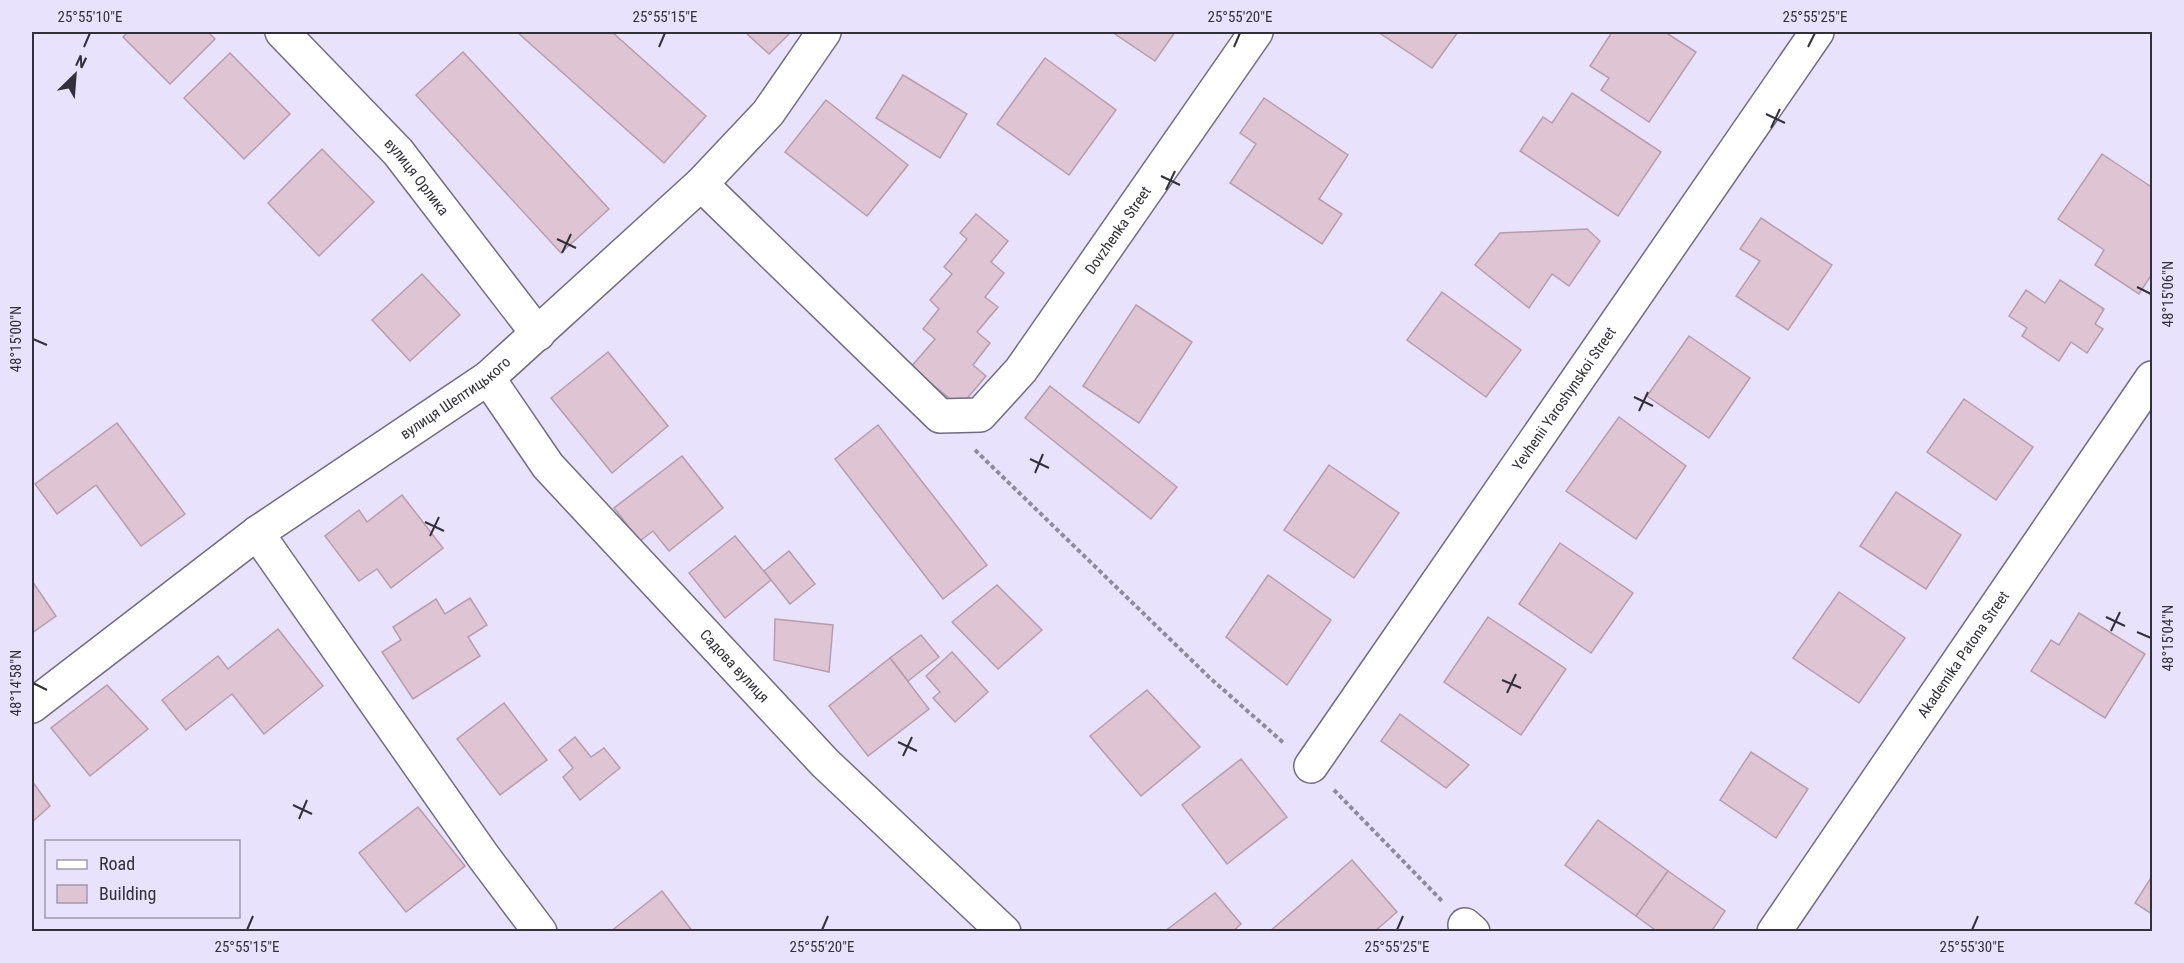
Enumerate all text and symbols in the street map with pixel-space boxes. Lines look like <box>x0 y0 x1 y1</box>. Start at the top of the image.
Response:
text: 25°55'10"E <box>58 8 122 26</box>
text: 25°55'15"E <box>633 8 697 26</box>
text: 25°55'20"E <box>1208 8 1272 26</box>
text: 25°55'25"E <box>1783 8 1847 26</box>
north arrow <box>45 45 105 105</box>
text: N <box>73 51 90 73</box>
street label: вулиця Орлика <box>381 135 453 219</box>
street label: Dovzhenka Street <box>1081 183 1155 278</box>
text: 48°15'06"N <box>2159 261 2177 327</box>
text: 48°15'00"N <box>7 306 25 372</box>
street label: Yevhenii Yaroshynskoi Street <box>1508 324 1620 474</box>
street label: вулиця Шептицького <box>397 353 514 443</box>
street label: Akademika Patona Street <box>1914 588 2013 721</box>
text: 48°15'04"N <box>2159 605 2177 671</box>
street label: Садова вулиця <box>696 626 773 706</box>
text: 48°14'58"N <box>7 650 25 716</box>
legend <box>45 840 240 918</box>
text: Road <box>99 853 135 874</box>
text: Building <box>99 883 156 904</box>
text: 25°55'15"E <box>215 938 279 956</box>
text: 25°55'20"E <box>790 938 854 956</box>
text: 25°55'25"E <box>1365 938 1429 956</box>
text: 25°55'30"E <box>1940 938 2004 956</box>

